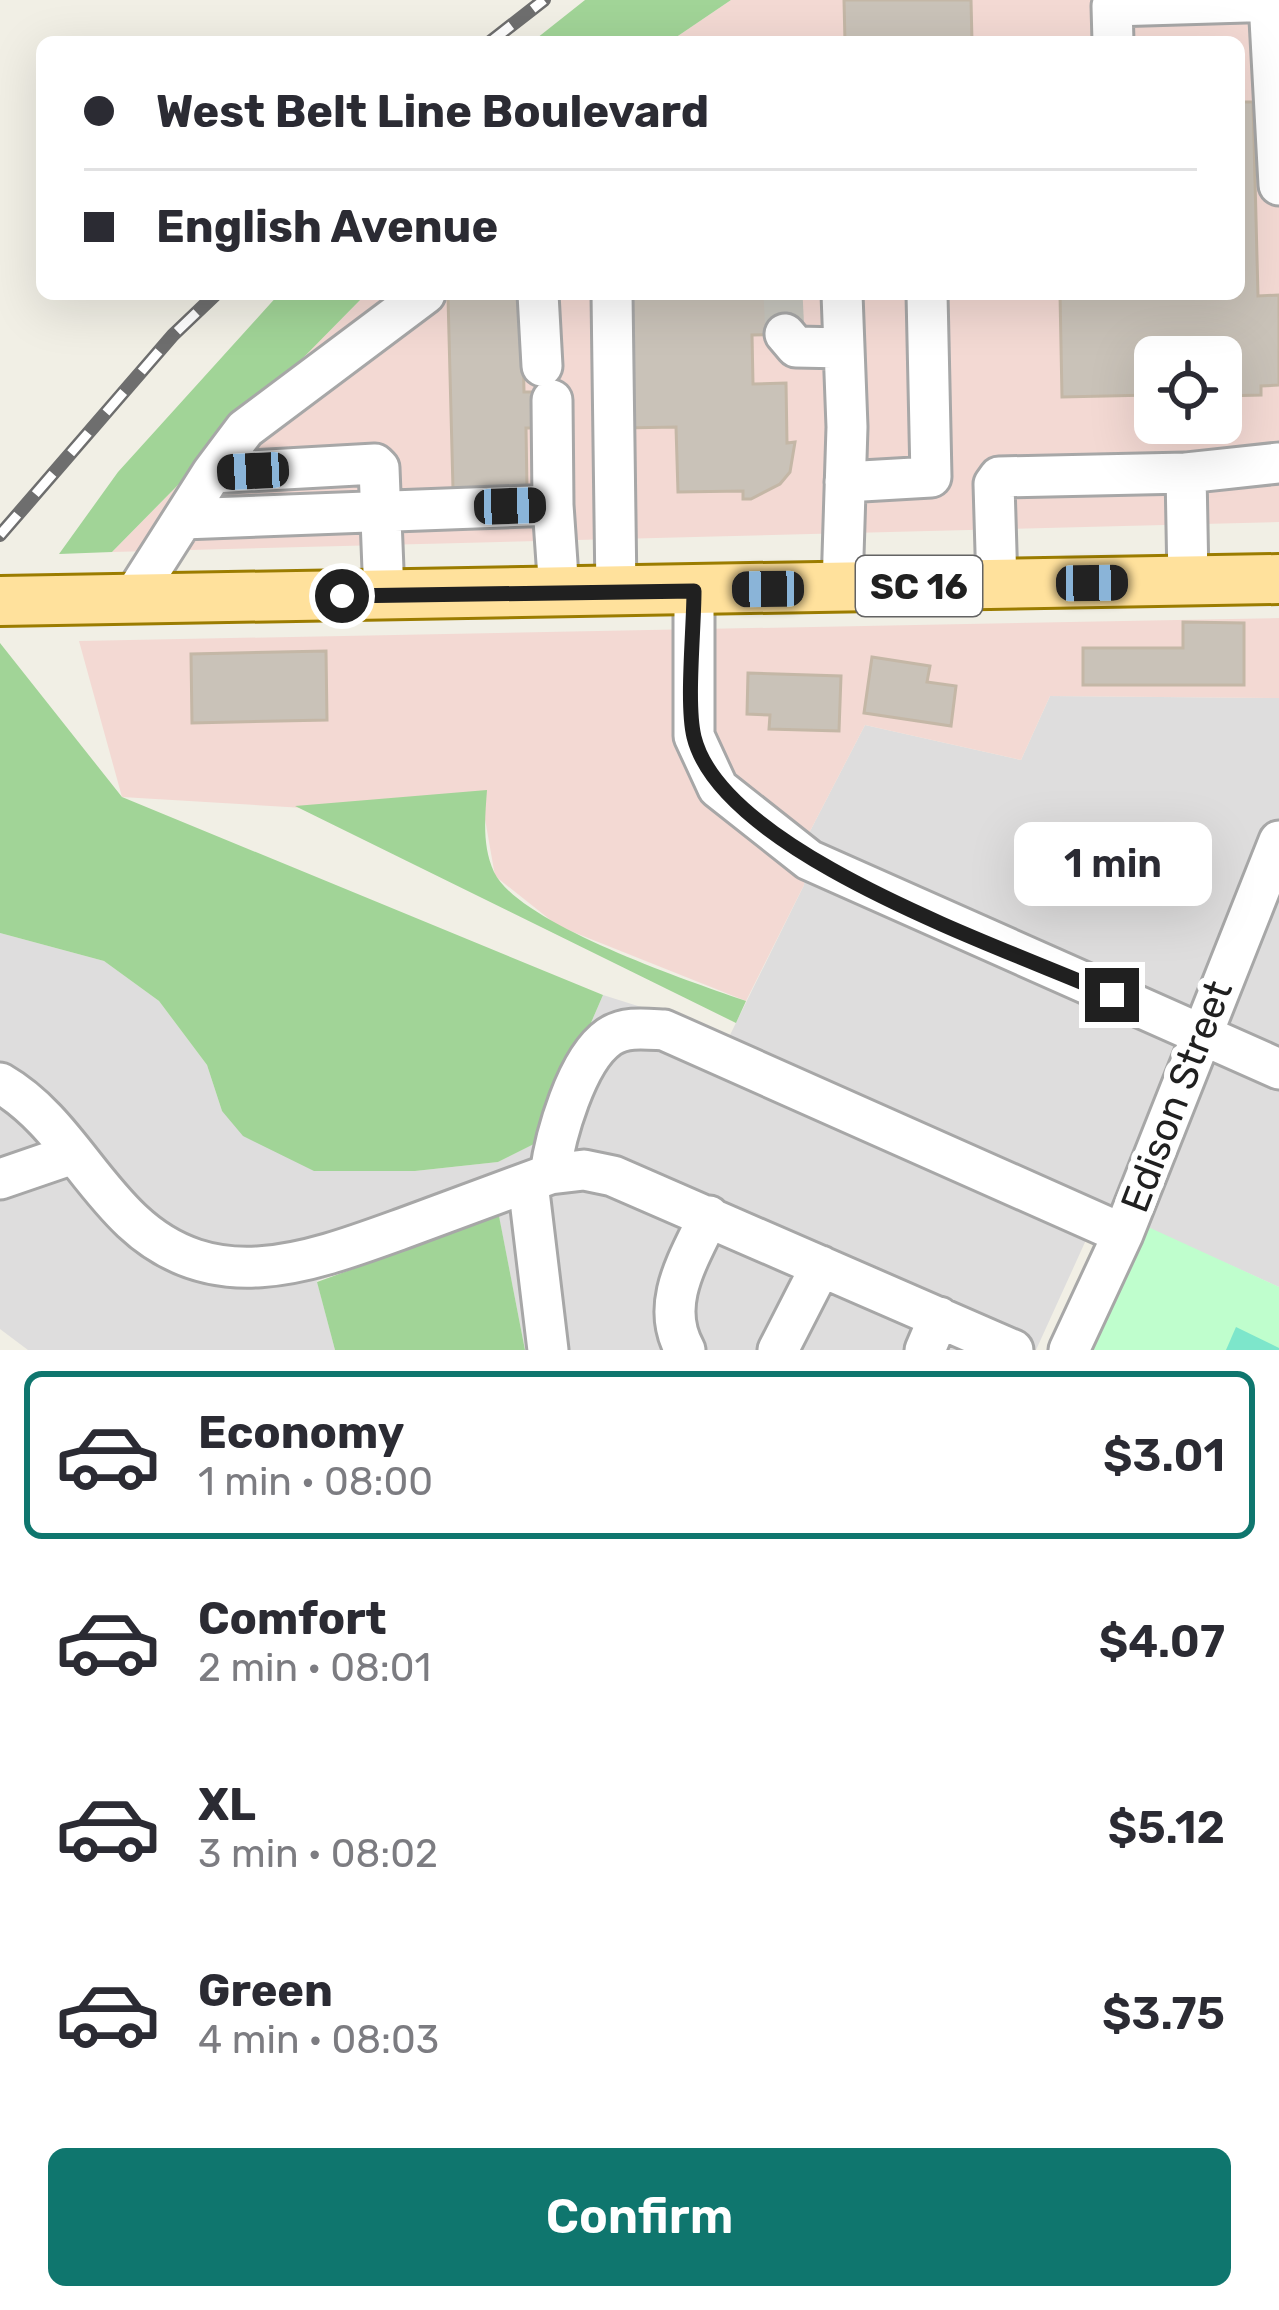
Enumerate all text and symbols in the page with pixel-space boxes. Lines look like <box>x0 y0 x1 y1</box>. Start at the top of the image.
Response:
text: West Belt Line Boulevard <box>156 85 709 138</box>
text: English Avenue <box>156 200 498 253</box>
map controls <box>1134 336 1242 444</box>
button: locate <box>1134 336 1242 444</box>
car <box>216 451 290 491</box>
car <box>473 487 547 525</box>
road number: SC 16 <box>856 556 982 616</box>
car <box>1056 564 1128 602</box>
route start <box>315 569 369 623</box>
car <box>732 570 804 608</box>
callout: 1 min <box>1013 821 1211 905</box>
text: 1 min <box>1064 841 1162 887</box>
route end <box>1085 968 1139 1022</box>
street label: Edison Street <box>1112 974 1242 1219</box>
icon: car <box>54 1401 162 1509</box>
text: Economy <box>198 1406 404 1459</box>
text: $3.01 <box>1103 1429 1225 1482</box>
text: 1 min · 08:00 <box>198 1459 433 1505</box>
icon: car <box>54 1587 162 1695</box>
text: Comfort <box>198 1592 387 1645</box>
text: $4.07 <box>1099 1615 1225 1668</box>
text: 2 min · 08:01 <box>198 1645 431 1691</box>
icon: car <box>54 1773 162 1881</box>
text: XL <box>198 1778 256 1831</box>
text: $5.12 <box>1108 1801 1225 1854</box>
text: 3 min · 08:02 <box>198 1831 438 1877</box>
icon: car <box>54 1959 162 2067</box>
text: Green <box>198 1964 333 2017</box>
text: $3.75 <box>1102 1987 1225 2040</box>
text: 4 min · 08:03 <box>198 2017 439 2063</box>
button: Confirm <box>48 2148 1231 2286</box>

